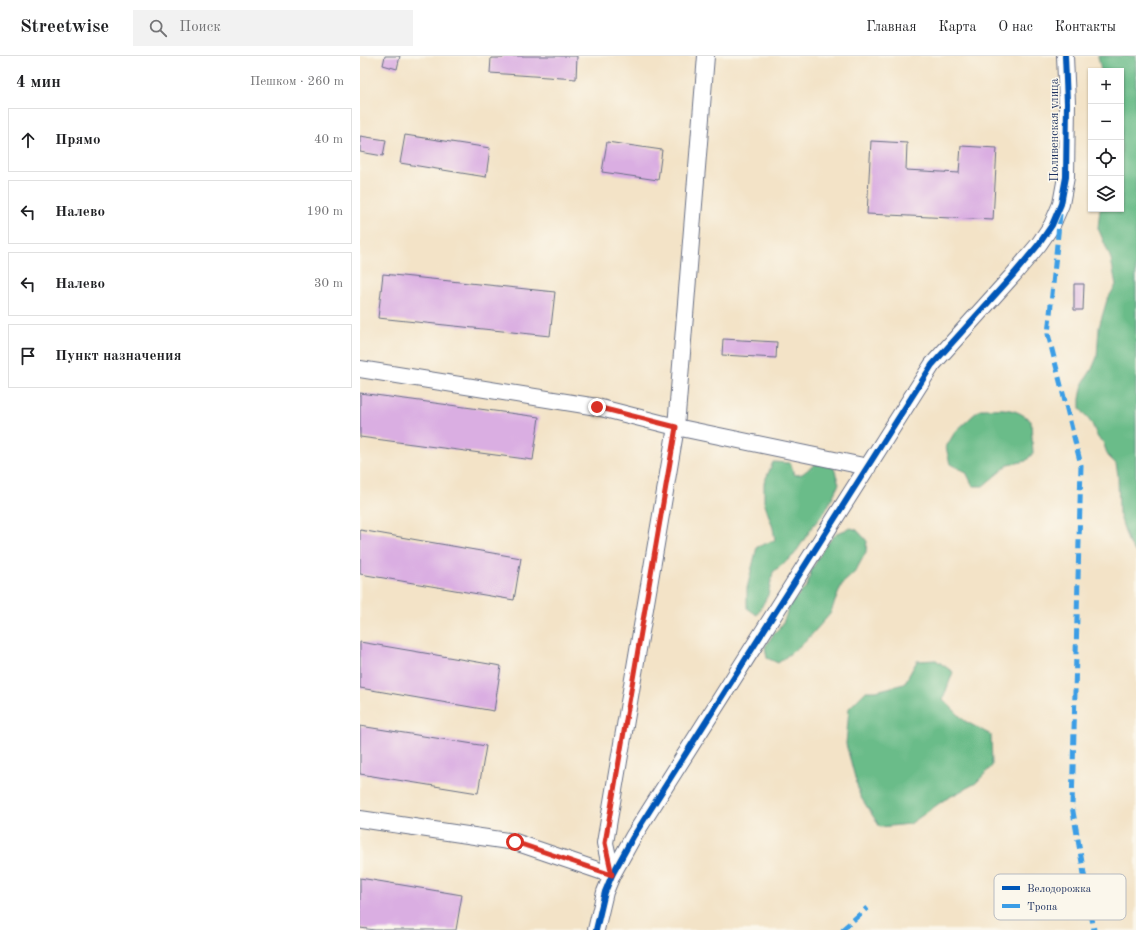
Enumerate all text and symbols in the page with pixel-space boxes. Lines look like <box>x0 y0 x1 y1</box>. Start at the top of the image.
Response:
search box <box>133 10 413 46</box>
icon: search <box>147 17 169 39</box>
text: Streetwise <box>20 18 109 37</box>
text: Поиск <box>179 20 221 35</box>
text: Главная <box>866 20 916 34</box>
text: Карта <box>938 20 976 34</box>
text: О нас <box>998 20 1033 34</box>
text: Контакты <box>1055 20 1116 34</box>
map controls <box>1088 68 1124 212</box>
button: + <box>1088 68 1124 104</box>
text: 4 мин <box>16 74 61 91</box>
text: Пешком · 260 m <box>250 75 344 88</box>
street label: Поливенская улица <box>1049 78 1061 182</box>
button: − <box>1088 104 1124 140</box>
icon: ahead <box>17 129 39 151</box>
text: Прямо <box>55 133 101 148</box>
text: 40 m <box>314 133 343 146</box>
button: locate <box>1088 140 1124 176</box>
button: layers <box>1088 176 1124 212</box>
icon: left <box>17 201 39 223</box>
text: Налево <box>55 205 105 220</box>
text: 190 m <box>306 205 343 218</box>
icon: left <box>17 273 39 295</box>
text: Налево <box>55 277 105 292</box>
text: 30 m <box>314 277 343 290</box>
icon: arrive <box>17 345 39 367</box>
text: Пункт назначения <box>55 349 182 364</box>
route end <box>588 398 606 416</box>
route start <box>506 833 524 851</box>
legend <box>994 874 1126 920</box>
text: Велодорожка <box>1027 884 1092 895</box>
text: Тропа <box>1027 902 1058 913</box>

